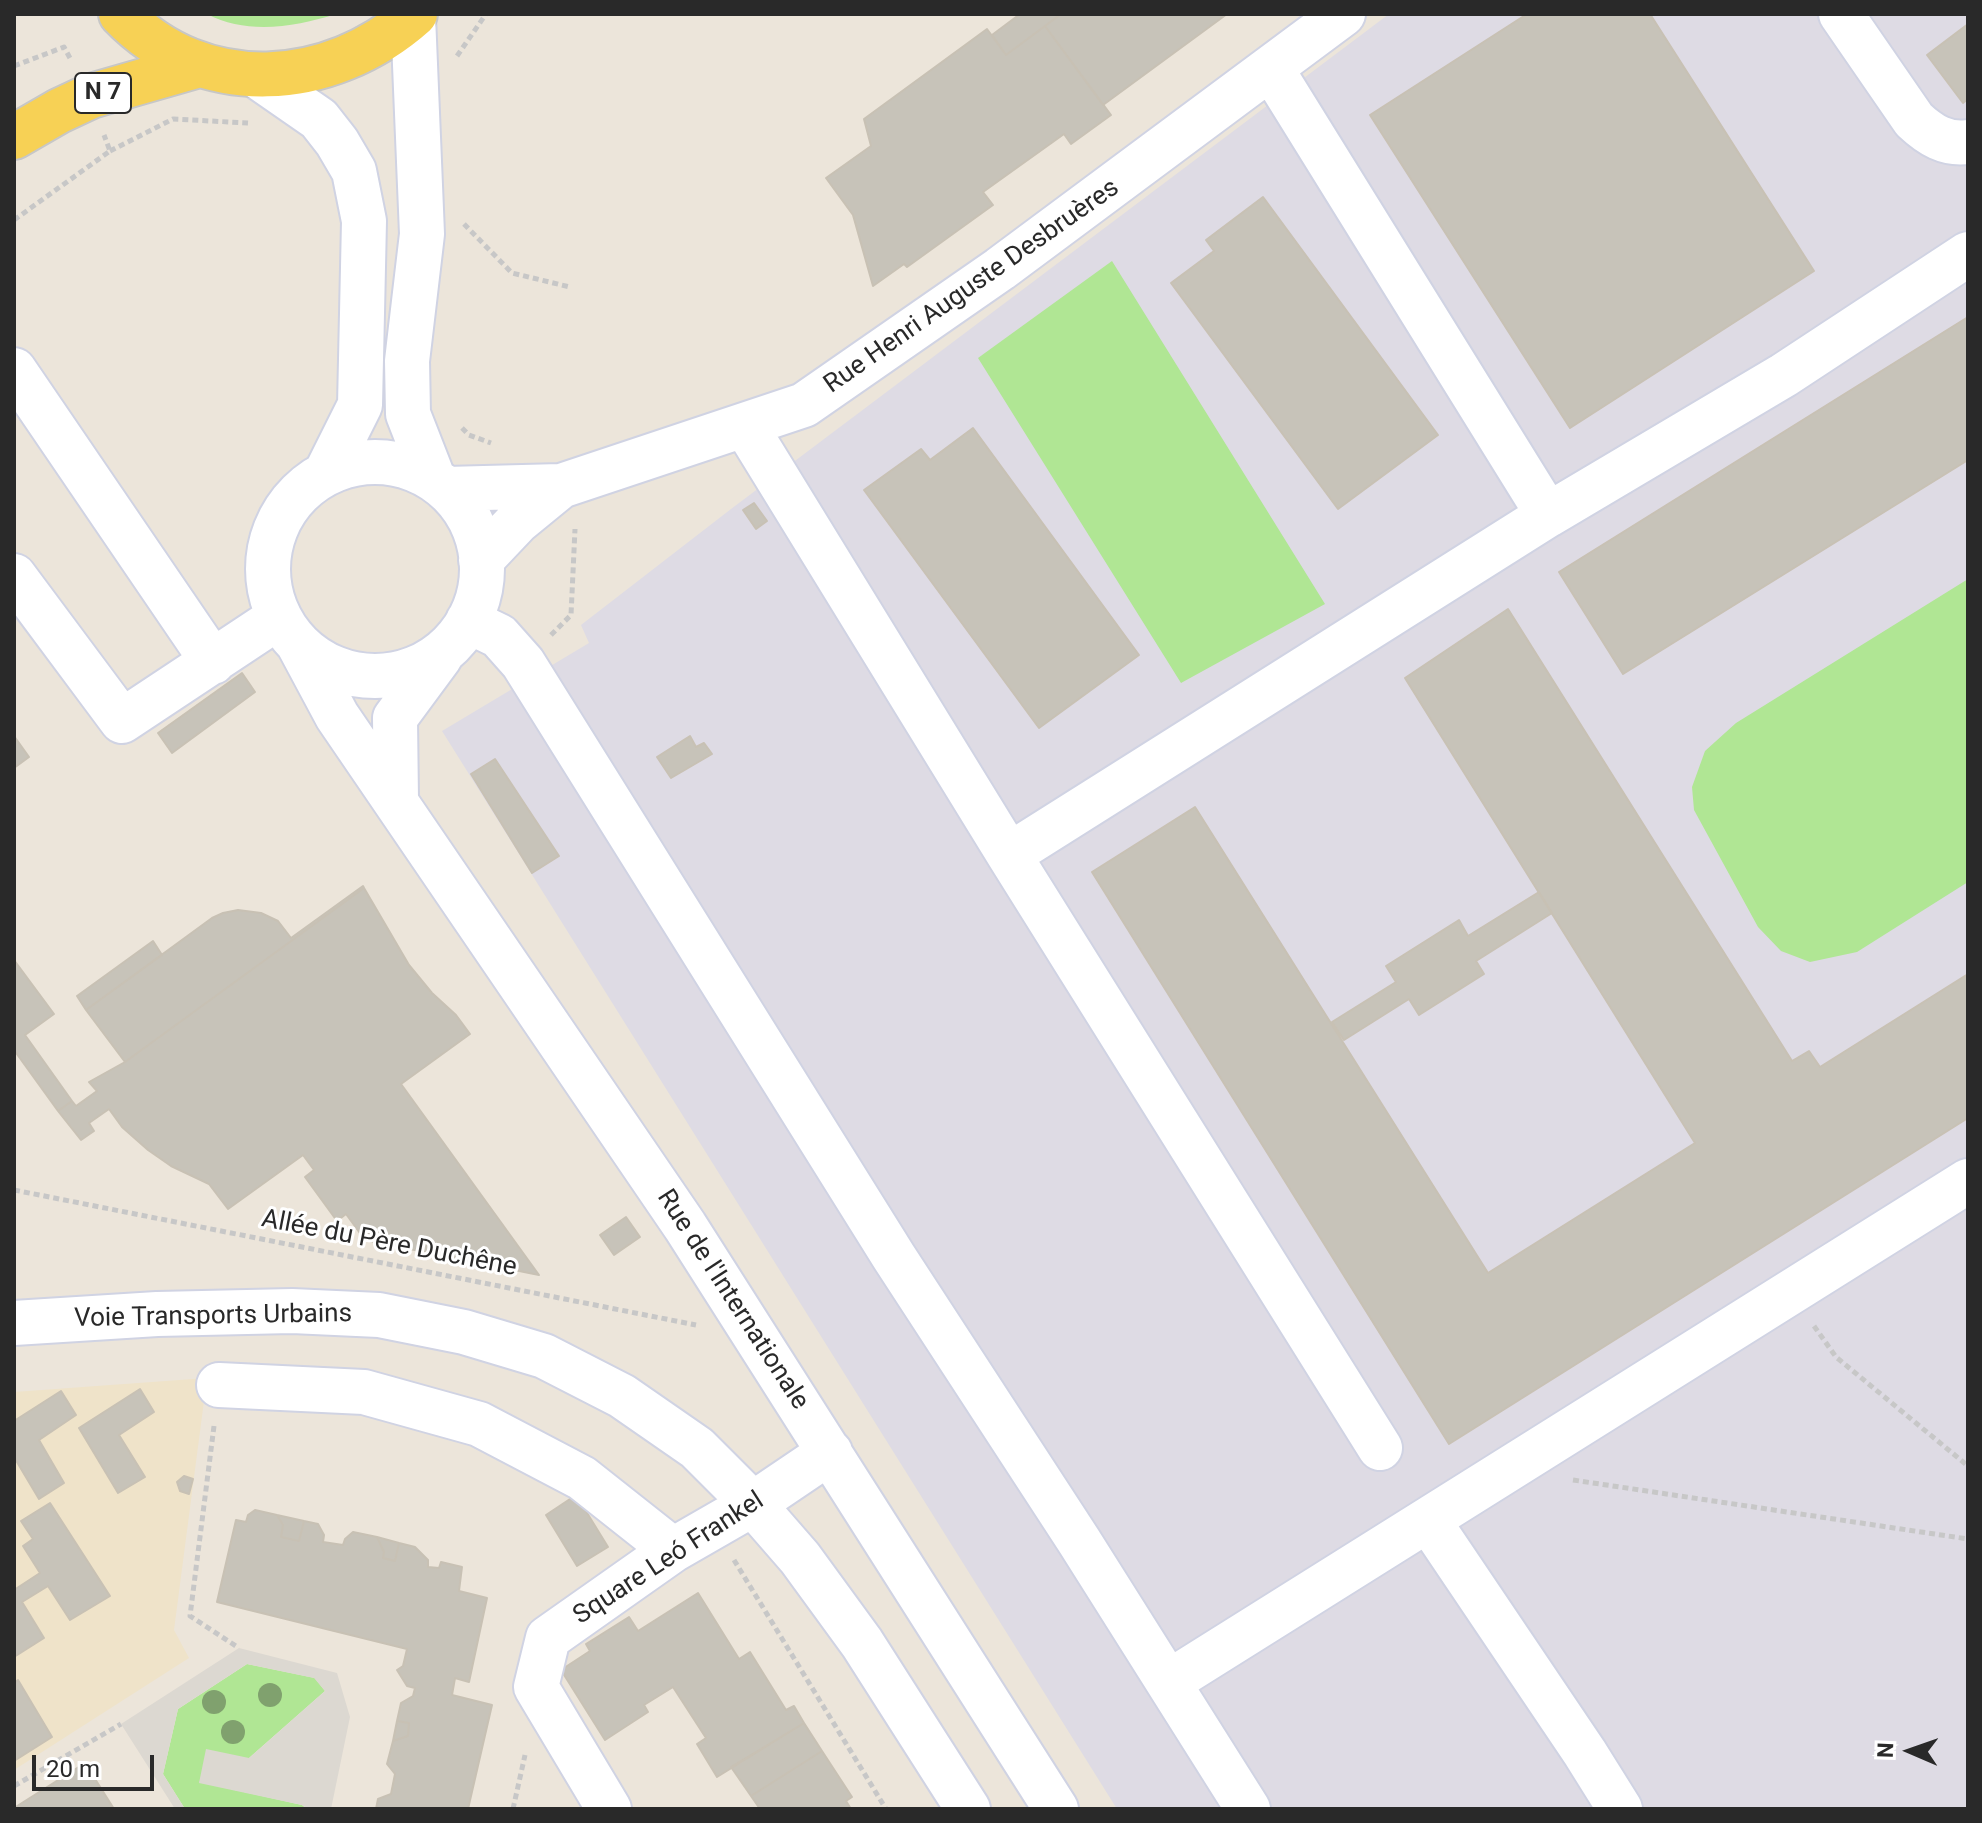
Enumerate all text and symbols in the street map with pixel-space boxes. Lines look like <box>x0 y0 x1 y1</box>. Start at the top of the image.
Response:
road number: N 7 <box>75 73 131 113</box>
street label: Rue Henri Auguste Desbruères <box>819 173 1125 401</box>
street label: Rue de l'Internationale <box>649 1184 815 1416</box>
street label: Allée du Père Duchêne <box>259 1204 519 1284</box>
street label: Voie Transports Urbains <box>74 1299 352 1335</box>
street label: Square Leó Frankel <box>568 1486 770 1632</box>
north arrow <box>1870 1711 1950 1791</box>
scale bar <box>36 1739 158 1789</box>
text: N <box>1873 1742 1898 1758</box>
text: 20 m <box>46 1755 100 1783</box>

